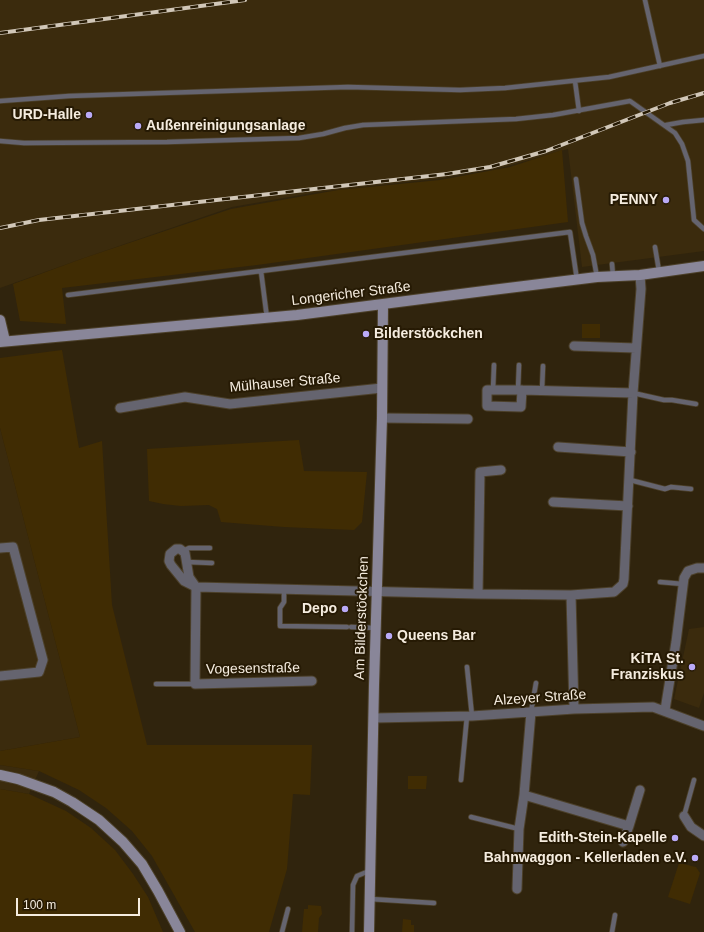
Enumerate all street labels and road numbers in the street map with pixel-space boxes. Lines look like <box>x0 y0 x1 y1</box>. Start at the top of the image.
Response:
street label: Longericher Straße <box>291 278 411 310</box>
street label: Mülhauser Straße <box>229 370 341 396</box>
street label: Am Bilderstöckchen <box>351 556 373 680</box>
street label: Vogesenstraße <box>206 660 300 678</box>
street label: Alzeyer Straße <box>493 686 587 710</box>

